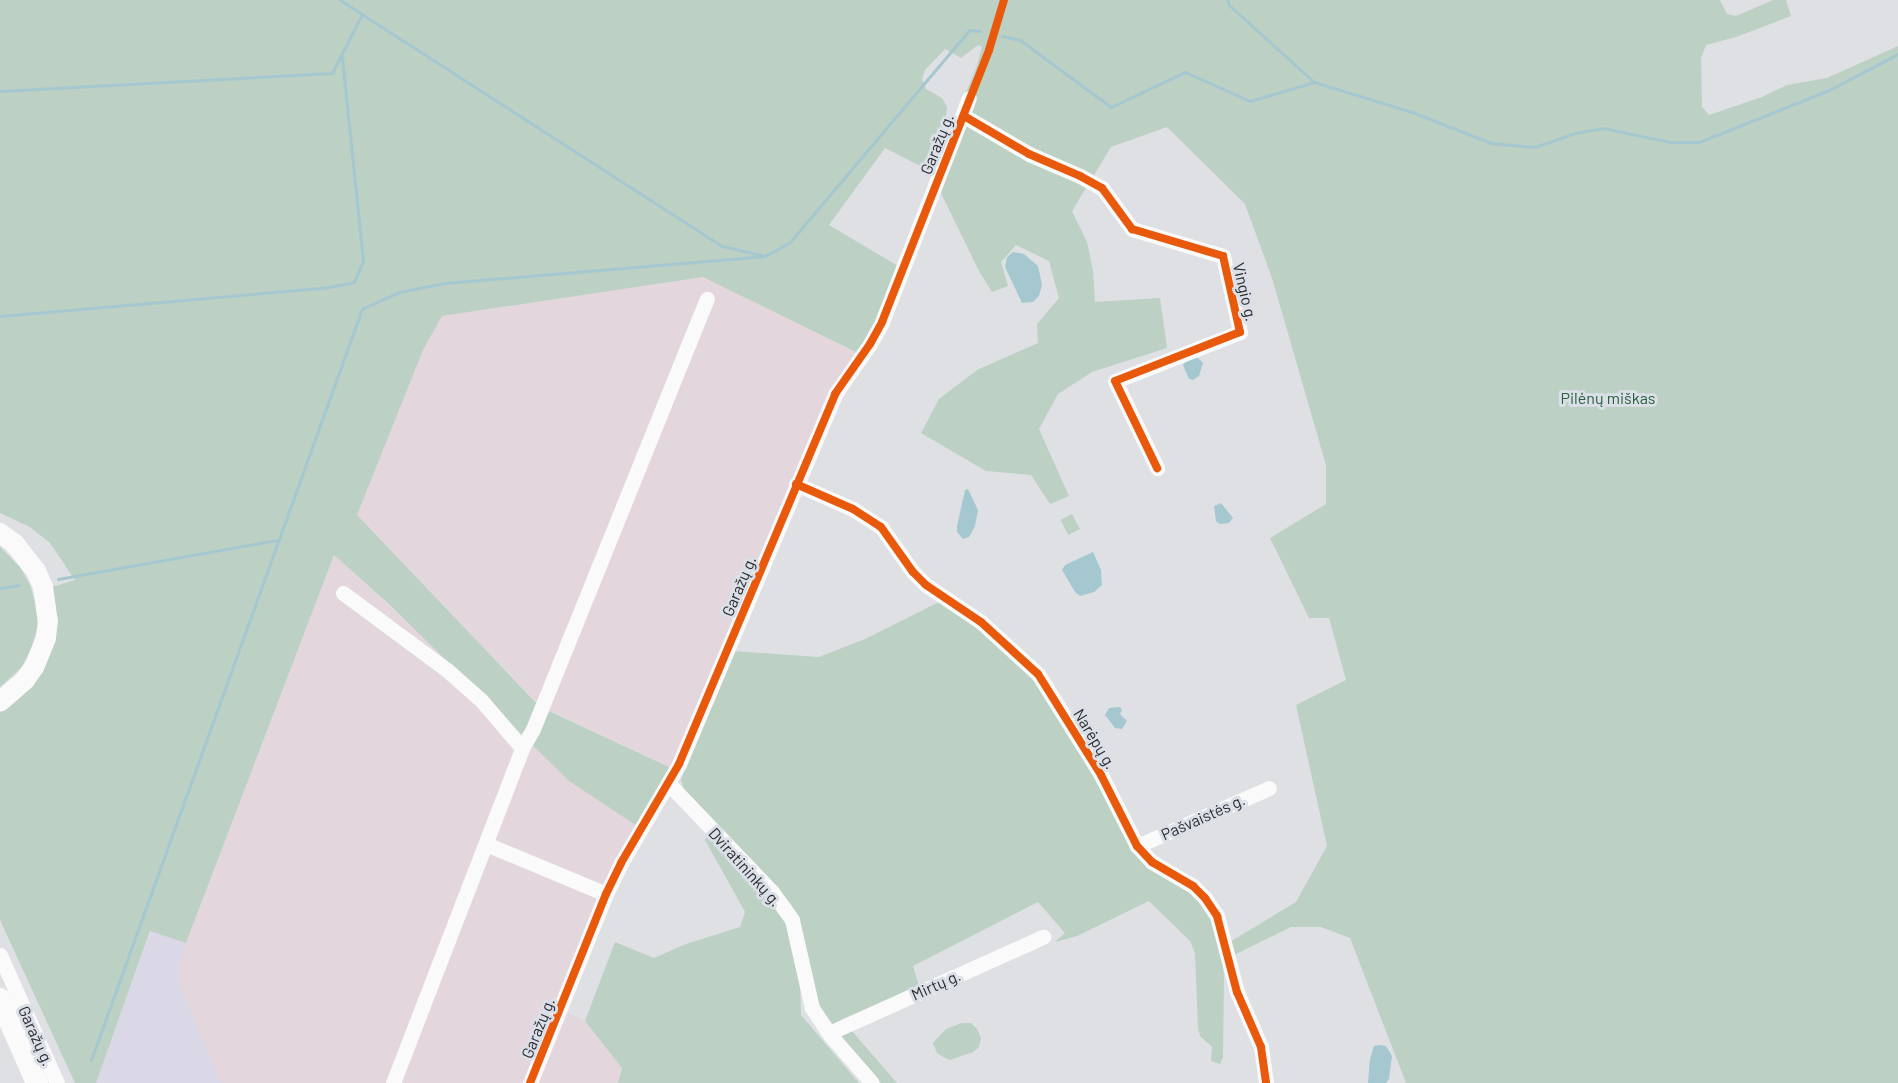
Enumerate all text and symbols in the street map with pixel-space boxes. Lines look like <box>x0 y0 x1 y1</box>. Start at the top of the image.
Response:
street label: Garažų g. <box>916 111 958 177</box>
street label: Vingio g. <box>1229 261 1261 323</box>
park label: Pilėnų miškas <box>1560 388 1656 408</box>
street label: Garažų g. <box>718 553 760 619</box>
street label: Narėpų g. <box>1070 705 1120 773</box>
street label: Pašvaistės g. <box>1158 790 1248 844</box>
street label: Dviratininkų g. <box>705 824 785 910</box>
street label: Mirtų g. <box>908 966 964 1004</box>
street label: Garažų g. <box>517 995 559 1061</box>
street label: Garažų g. <box>14 1003 58 1069</box>

